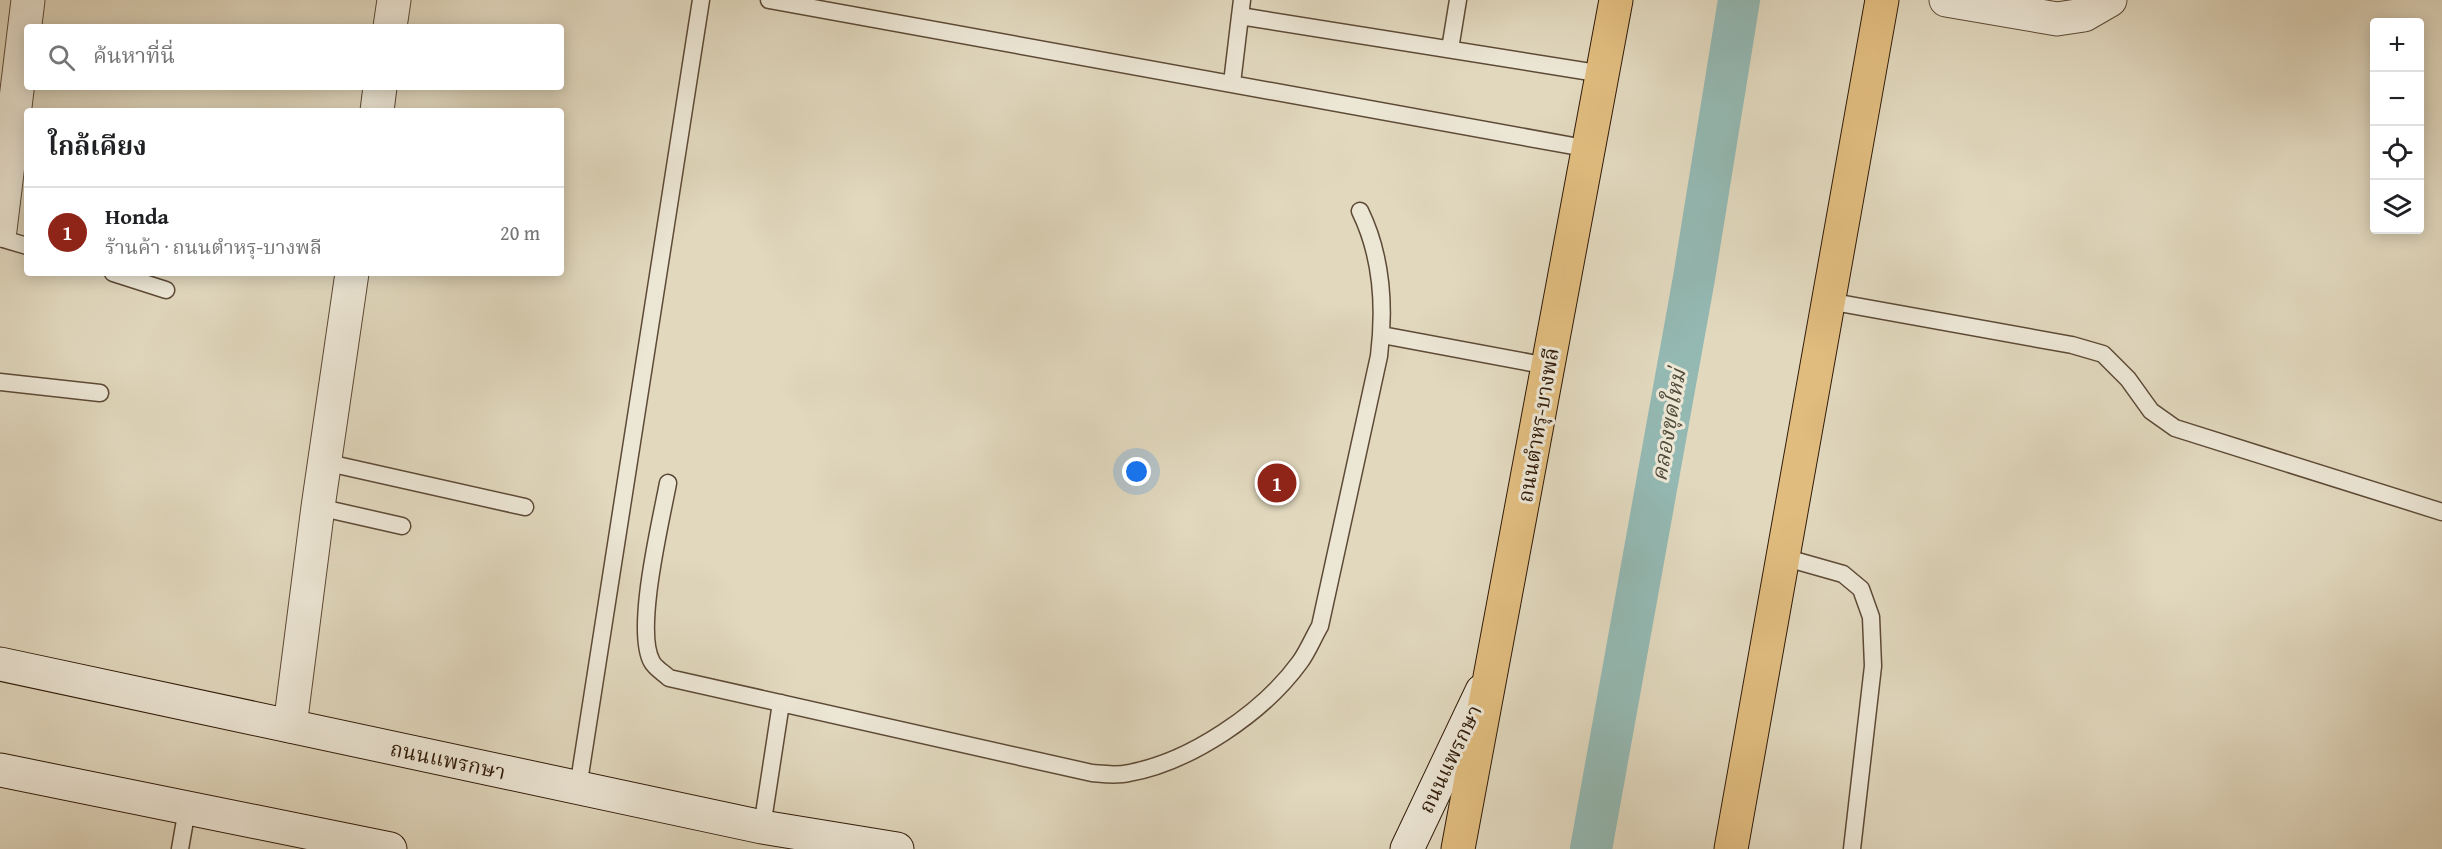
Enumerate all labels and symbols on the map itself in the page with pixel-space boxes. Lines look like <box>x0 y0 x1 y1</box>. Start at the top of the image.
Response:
street label: ถนนตำหรุ-บางพลี <box>1509 345 1567 505</box>
water label: คลองขุดใหม่ <box>1642 363 1694 484</box>
your location <box>1122 457 1151 486</box>
pin: 1 <box>1258 460 1296 506</box>
street label: ถนนแพรกษา <box>1410 699 1490 819</box>
street label: ถนนแพรกษา <box>387 733 509 787</box>

